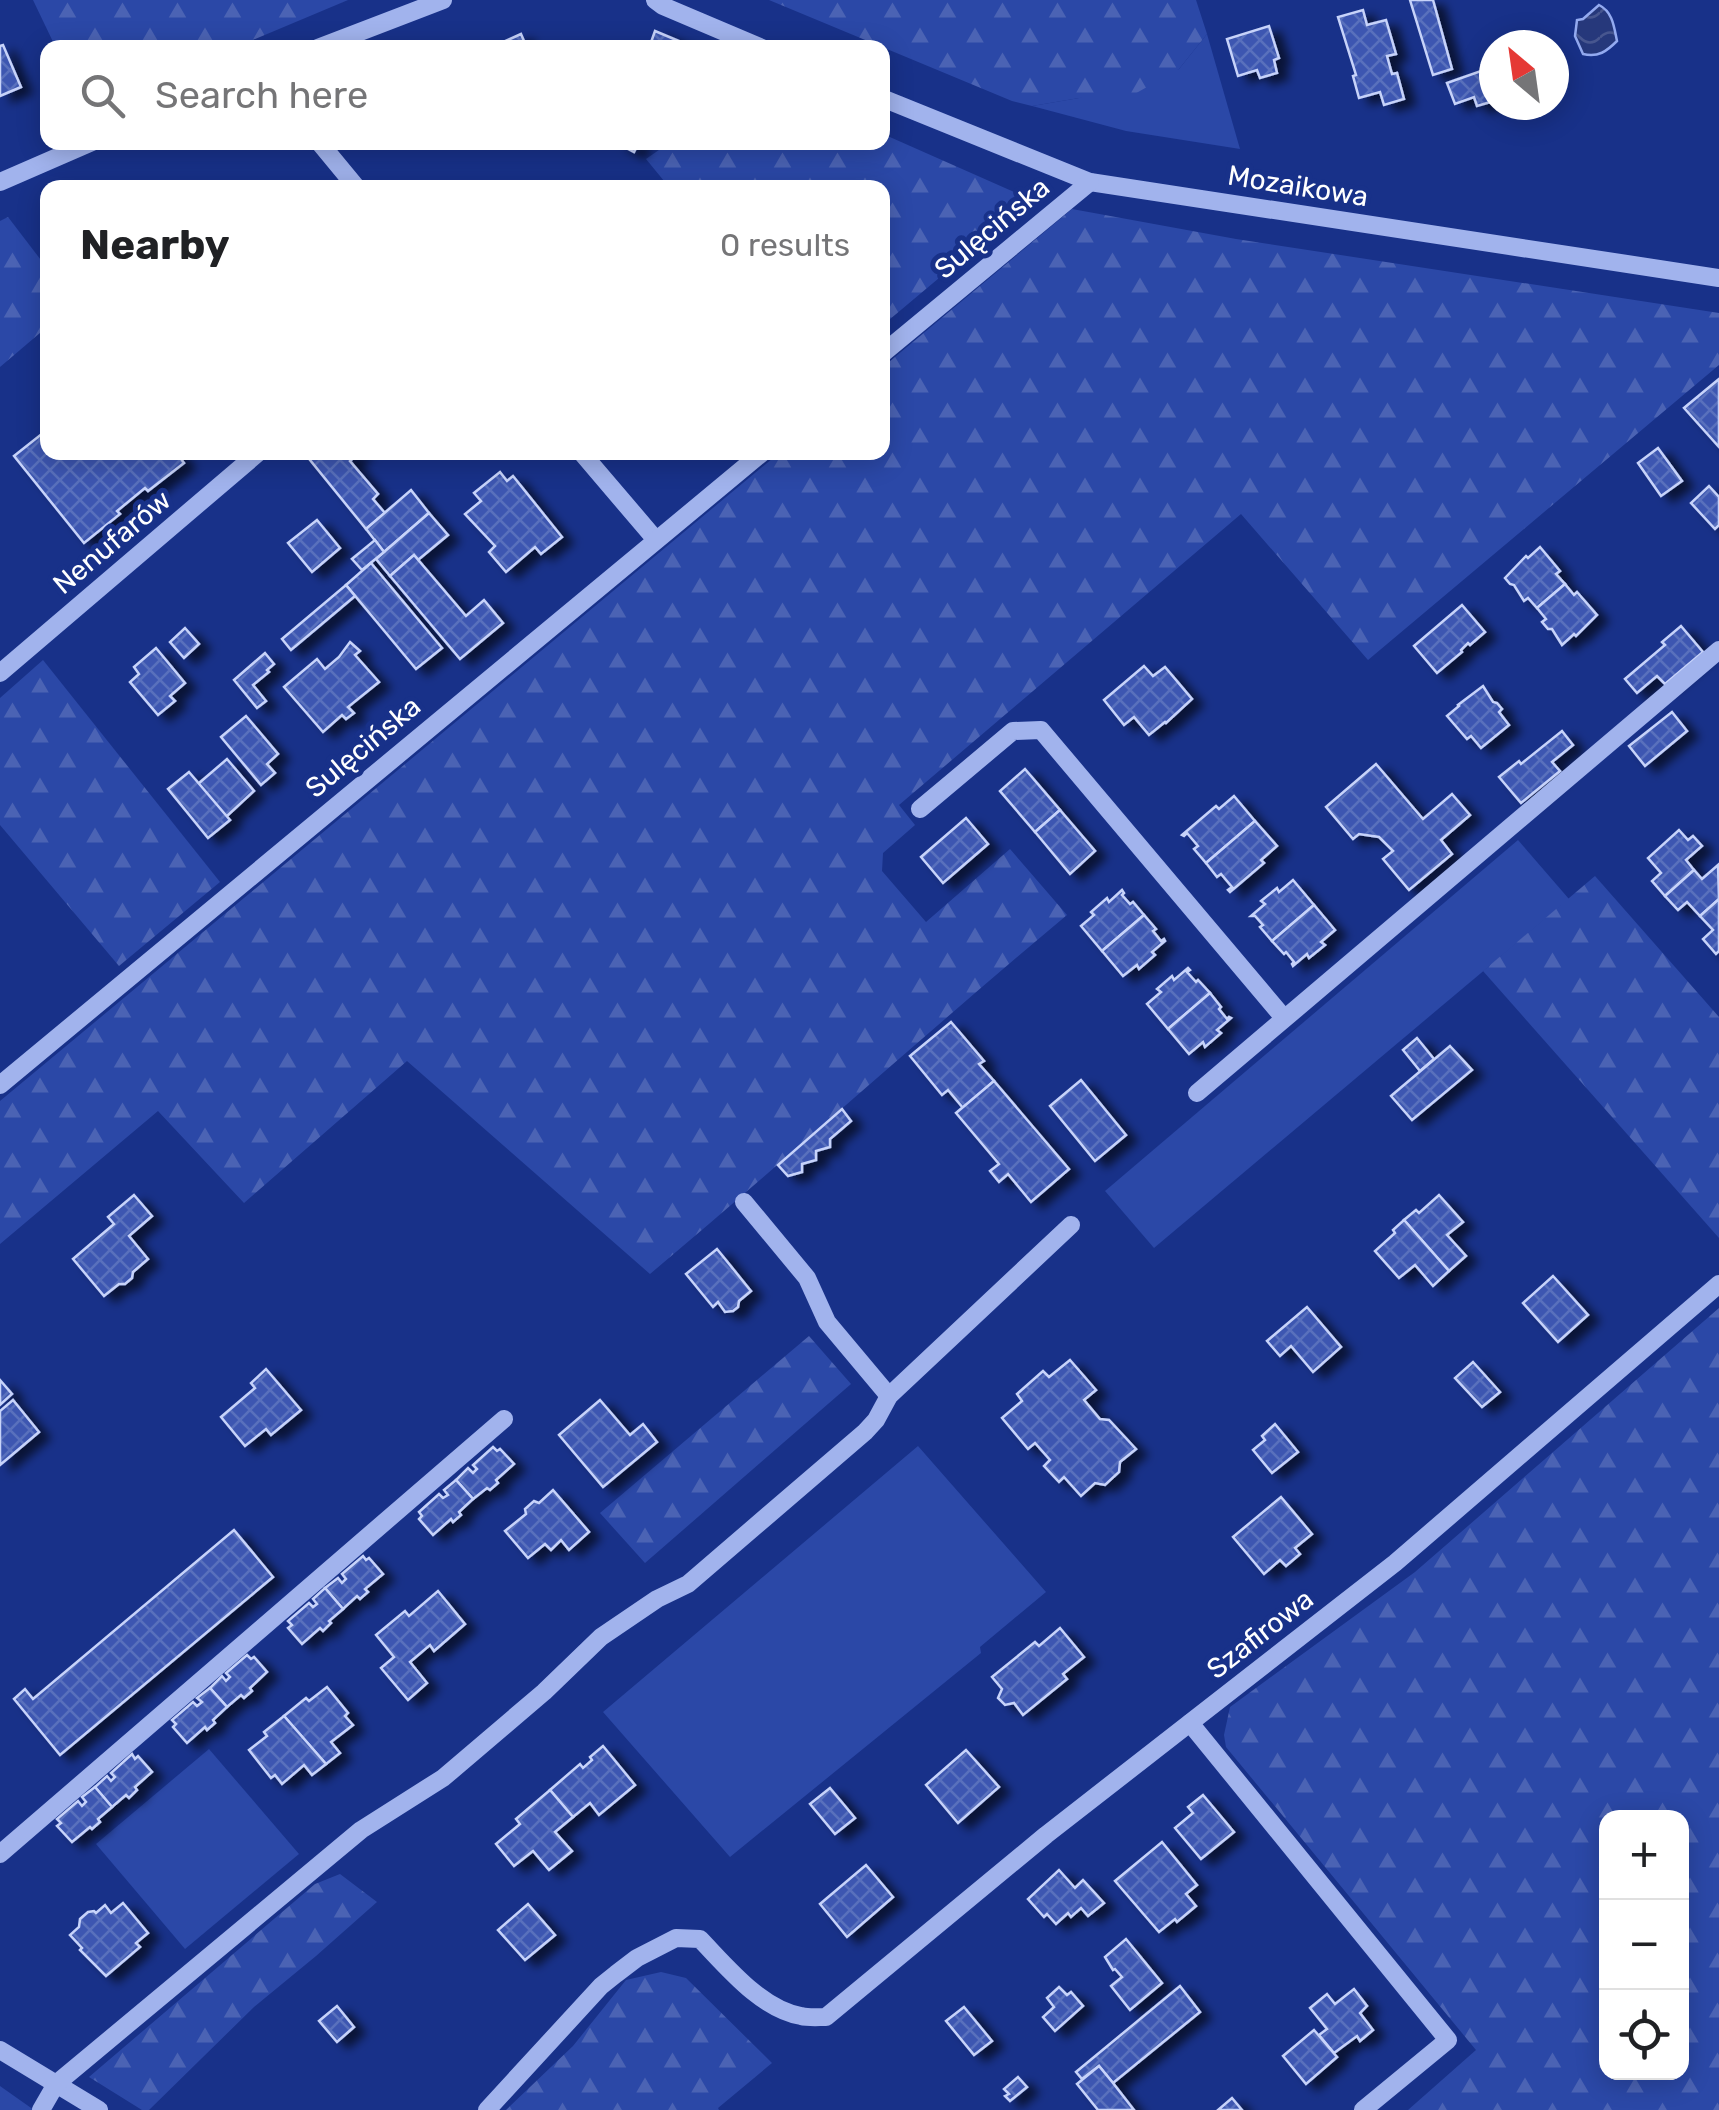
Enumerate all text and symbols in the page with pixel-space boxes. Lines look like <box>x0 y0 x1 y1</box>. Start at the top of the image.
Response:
north arrow <box>1479 30 1569 120</box>
search box <box>40 40 890 150</box>
icon: search <box>75 68 130 123</box>
text: Search here <box>155 72 368 118</box>
street label: Mozaikowa <box>1226 159 1370 213</box>
street label: Sulęcińska <box>928 170 1056 286</box>
text: Nearby <box>80 220 230 270</box>
text: 0 results <box>720 226 850 264</box>
street label: Nenufarów <box>46 483 178 601</box>
street label: Sulęcińska <box>299 689 427 805</box>
street label: Szafirowa <box>1200 1582 1320 1686</box>
map controls <box>1599 1810 1689 2080</box>
button: + <box>1599 1810 1689 1900</box>
button: − <box>1599 1900 1689 1990</box>
button: locate <box>1599 1990 1689 2080</box>

